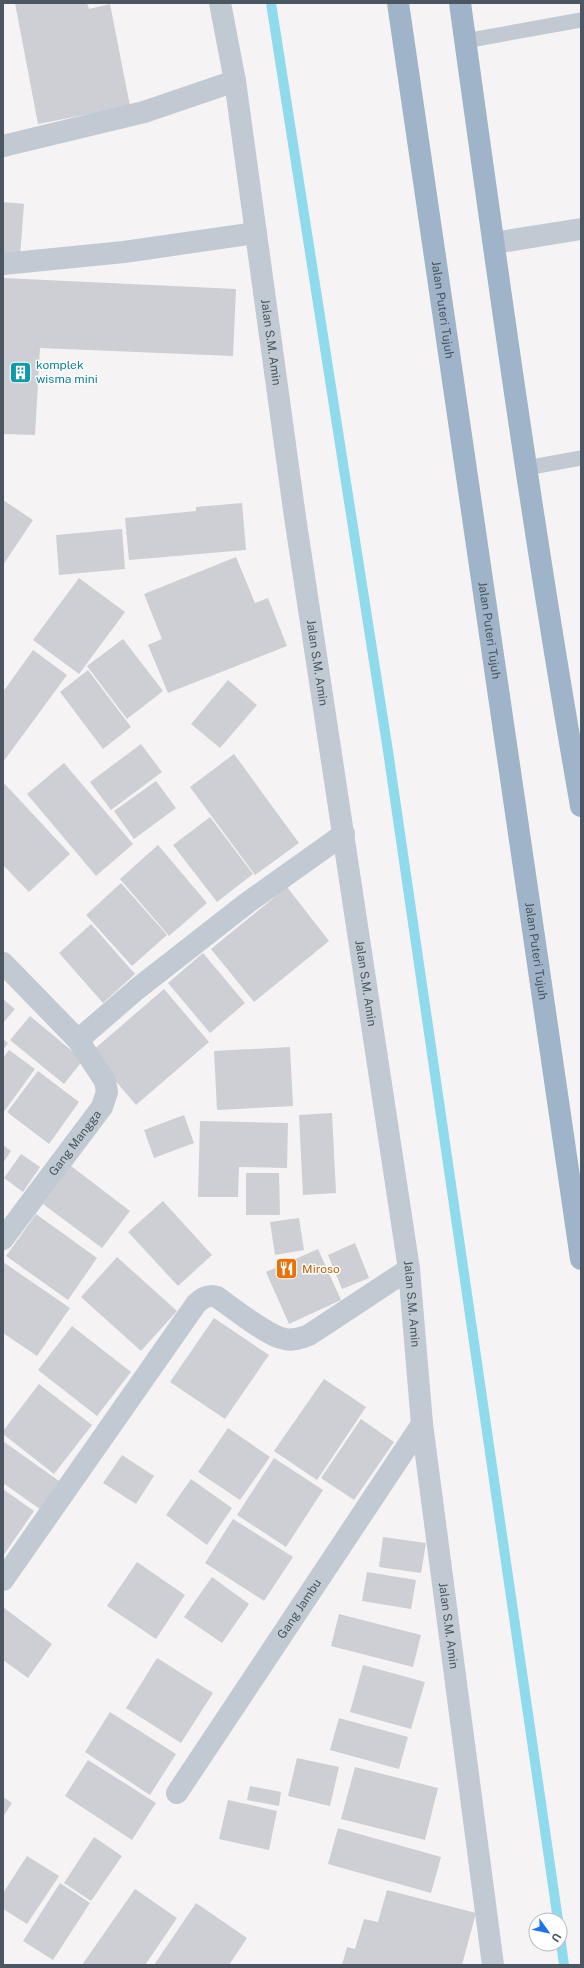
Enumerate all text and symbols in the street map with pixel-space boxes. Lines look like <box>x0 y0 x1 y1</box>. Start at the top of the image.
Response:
street label: Jalan Puteri Tujuh <box>429 260 457 360</box>
street label: Jalan S.M. Amin <box>258 298 284 386</box>
place label: komplek wisma mini <box>36 358 98 386</box>
building icon: komplek wisma mini <box>8 359 34 385</box>
street label: Jalan Puteri Tujuh <box>475 581 503 680</box>
street label: Jalan S.M. Amin <box>304 619 331 707</box>
street label: Jalan Puteri Tujuh <box>522 901 550 1001</box>
street label: Jalan S.M. Amin <box>352 939 379 1027</box>
street label: Gang Mangga <box>46 1108 104 1178</box>
restaurant icon: Miroso <box>273 1256 299 1282</box>
street label: Jalan S.M. Amin <box>401 1259 423 1348</box>
place label: Miroso <box>302 1262 340 1276</box>
street label: Gang Jambu <box>274 1576 324 1641</box>
street label: Jalan S.M. Amin <box>436 1582 461 1670</box>
north arrow <box>528 1912 568 1952</box>
text: U <box>549 1931 564 1944</box>

